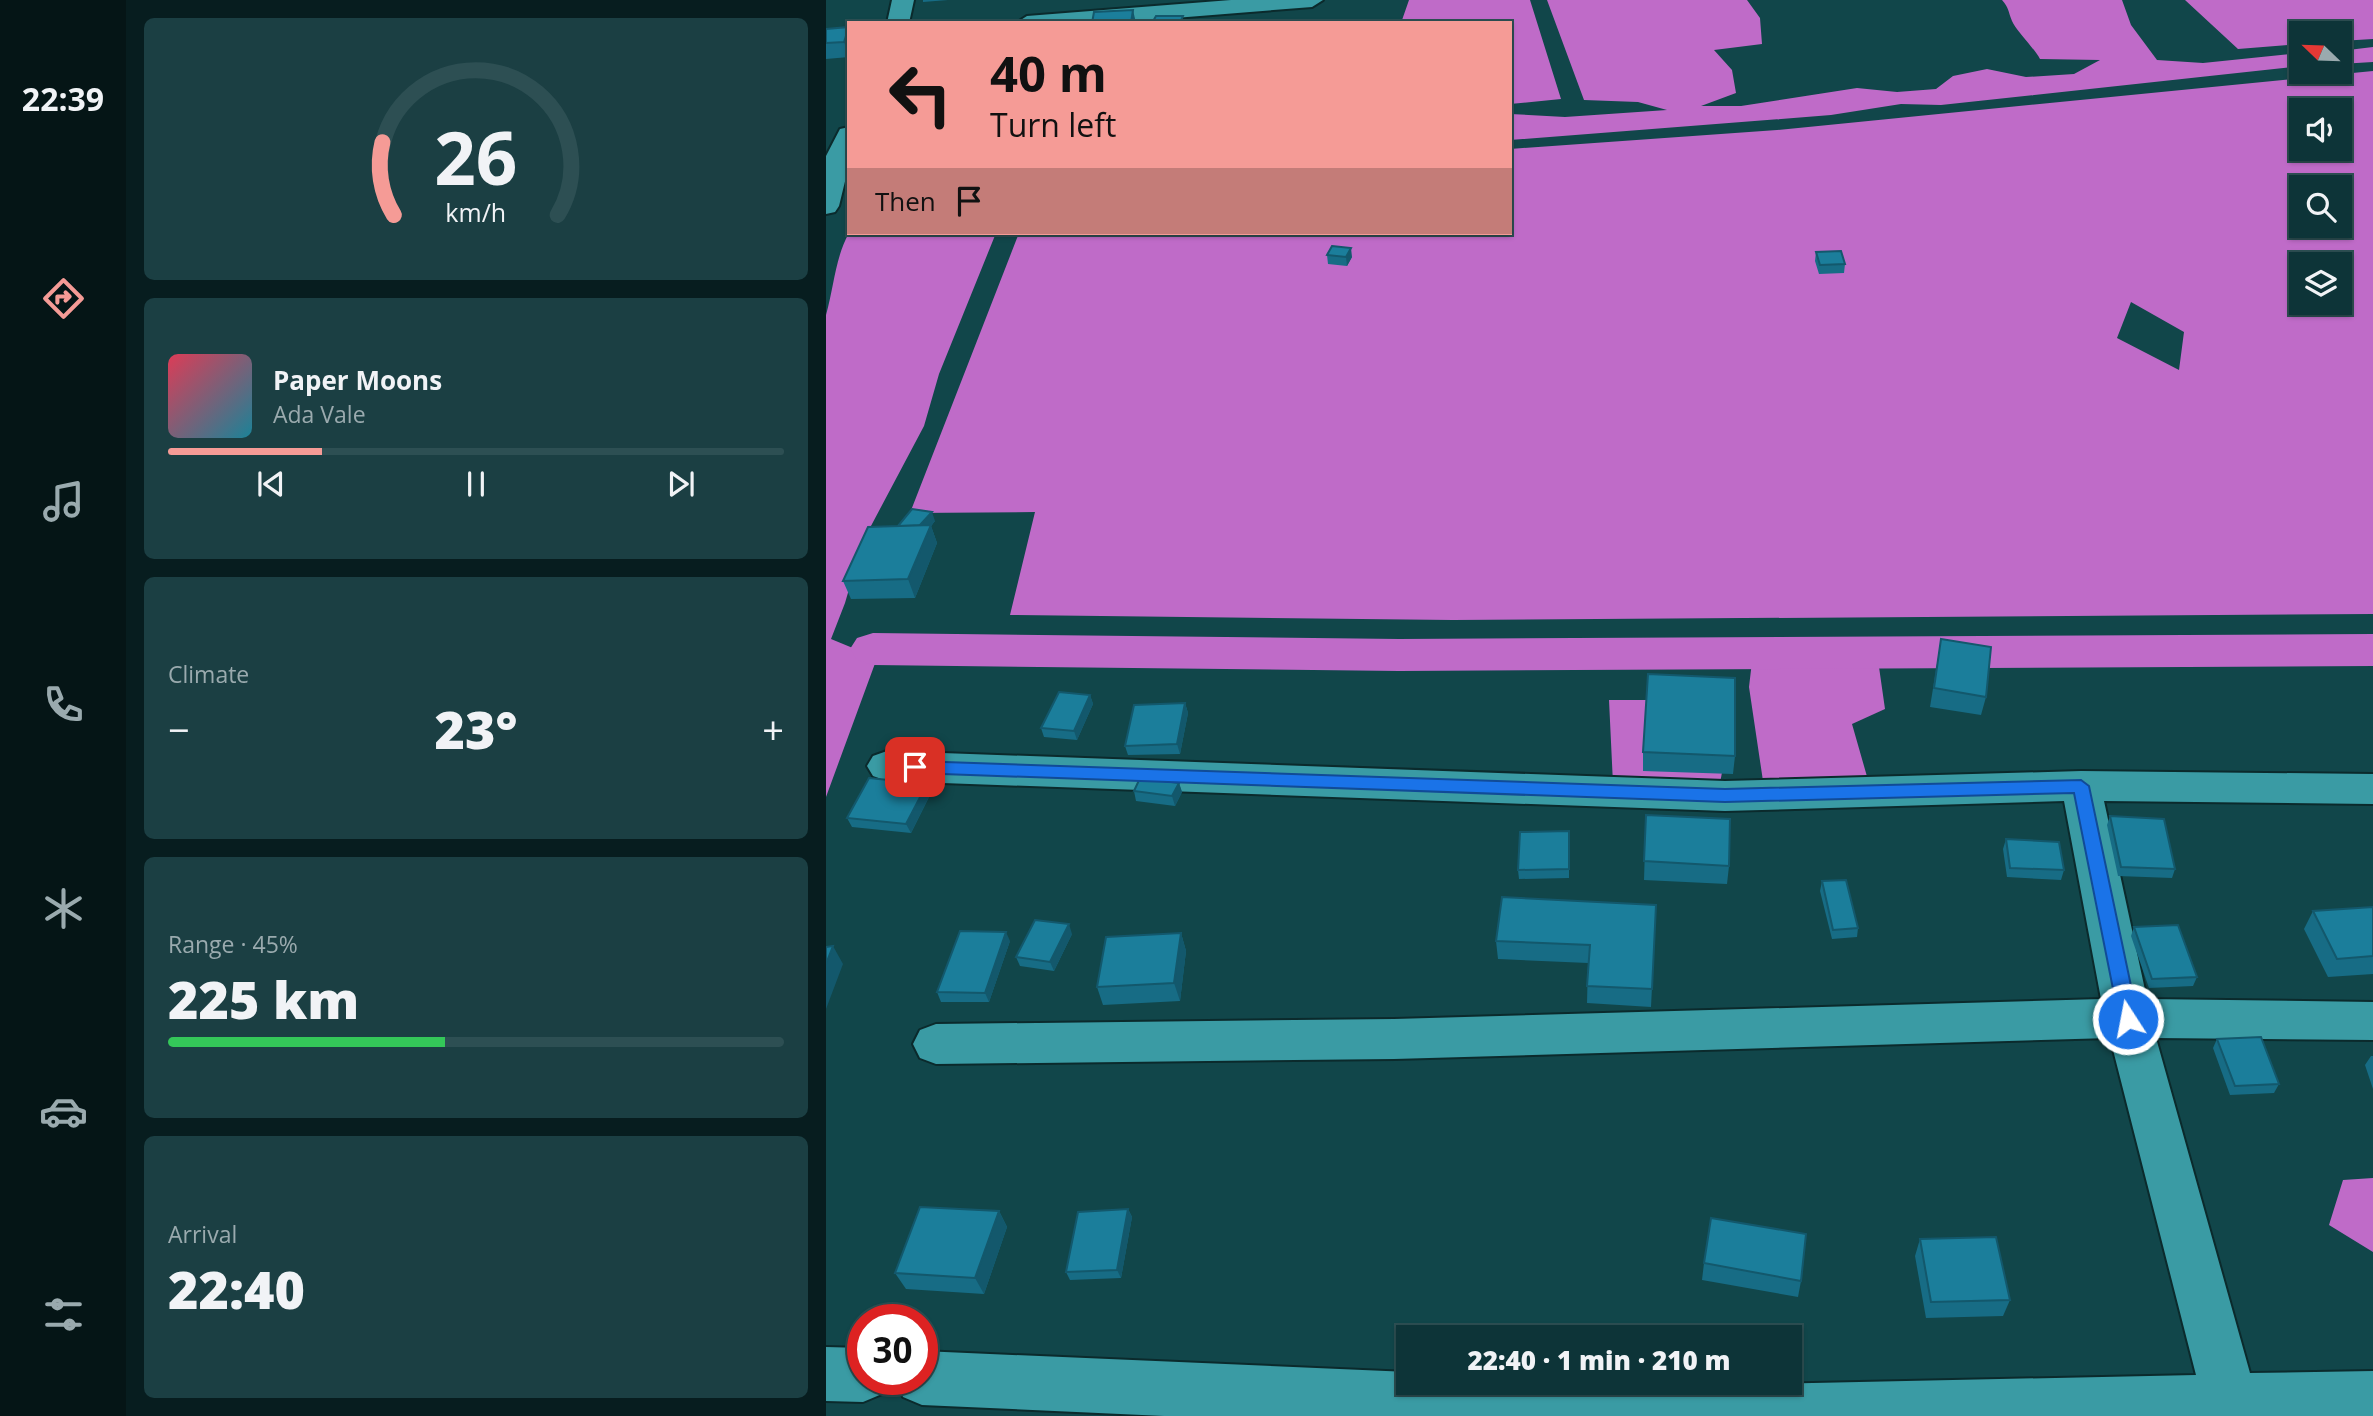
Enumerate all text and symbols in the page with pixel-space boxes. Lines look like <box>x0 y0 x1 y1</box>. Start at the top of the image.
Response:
north arrow <box>2289 21 2352 84</box>
map controls <box>2289 21 2352 315</box>
text: 40 m <box>990 40 1107 106</box>
icon: left <box>875 49 966 140</box>
text: 22:39 <box>22 77 104 120</box>
button: sound <box>2289 98 2352 161</box>
text: Turn left <box>990 103 1116 146</box>
text: 26 <box>434 107 518 206</box>
button: search <box>2289 175 2352 238</box>
icon: arrive <box>950 182 988 220</box>
text: Then <box>875 183 936 219</box>
text: km/h <box>446 195 506 229</box>
button: layers <box>2289 252 2352 315</box>
icon: directions <box>39 274 88 323</box>
text: Paper Moons <box>273 362 442 398</box>
text: Ada Vale <box>273 398 366 430</box>
icon: previous <box>252 465 290 503</box>
icon: pause <box>457 465 495 503</box>
icon: next <box>662 465 700 503</box>
icon: music <box>39 477 88 526</box>
text: Climate <box>168 658 249 690</box>
icon: phone <box>39 680 88 729</box>
text: 23° <box>435 693 517 764</box>
text: − <box>168 703 190 755</box>
text: + <box>762 703 784 755</box>
pin <box>885 737 945 797</box>
icon: arrive <box>896 748 934 786</box>
icon: climate <box>39 884 88 933</box>
text: Range · 45% <box>168 928 298 960</box>
text: 225 km <box>168 963 359 1034</box>
position arrow <box>2091 982 2165 1056</box>
icon: car <box>39 1087 88 1136</box>
text: Arrival <box>168 1218 237 1250</box>
text: 22:40 <box>168 1253 305 1324</box>
icon: filters <box>39 1290 88 1339</box>
speed limit sign: 30 <box>847 1304 938 1395</box>
text: 22:40 · 1 min · 210 m <box>1468 1342 1730 1378</box>

